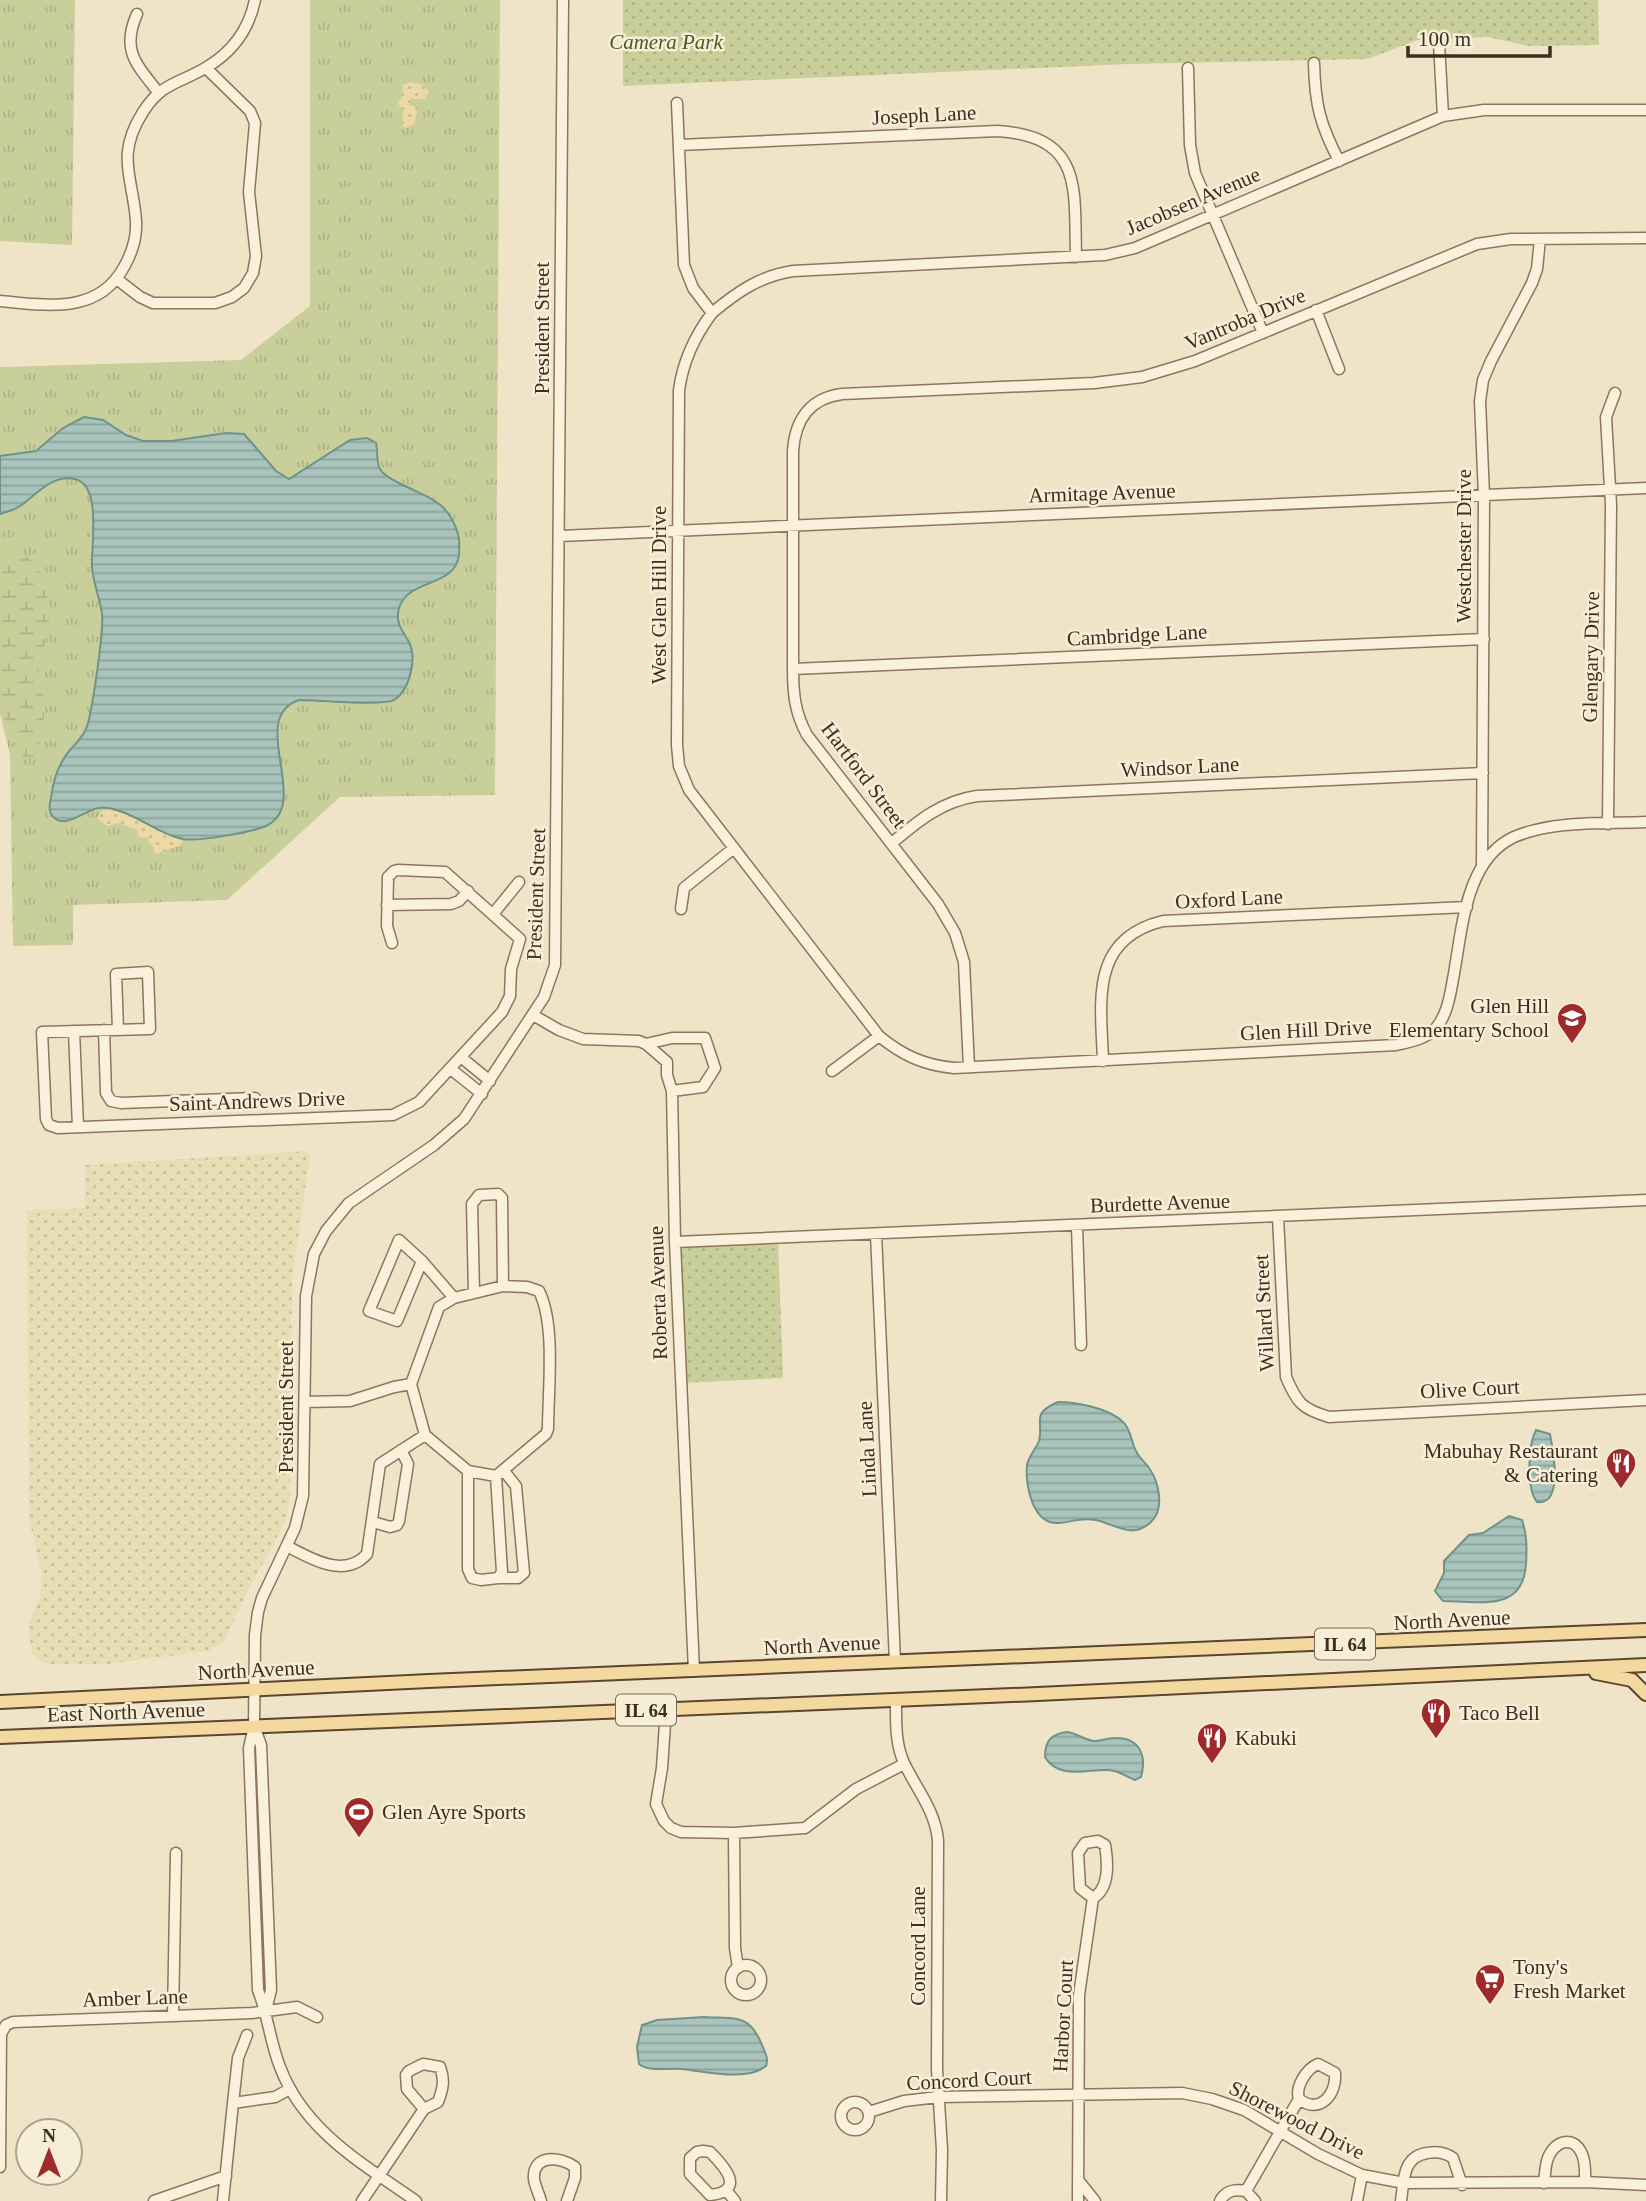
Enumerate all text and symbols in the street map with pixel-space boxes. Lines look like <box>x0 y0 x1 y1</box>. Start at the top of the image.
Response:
scale bar <box>1408 14 1550 58</box>
text: 100 m <box>1418 27 1471 51</box>
park label: Camera Park <box>609 30 724 54</box>
street label: Joseph Lane <box>871 100 977 130</box>
street label: Jacobsen Avenue <box>1122 162 1264 240</box>
street label: President Street <box>530 262 554 394</box>
street label: Vantroba Drive <box>1181 283 1309 355</box>
street label: Westchester Drive <box>1452 469 1476 623</box>
street label: Armitage Avenue <box>1028 478 1176 508</box>
street label: West Glen Hill Drive <box>647 506 671 684</box>
street label: Glengary Drive <box>1578 591 1604 723</box>
street label: Cambridge Lane <box>1066 619 1208 651</box>
street label: Hartford Street <box>816 717 912 833</box>
street label: Windsor Lane <box>1120 752 1240 782</box>
street label: President Street <box>522 827 550 961</box>
street label: Oxford Lane <box>1175 884 1283 914</box>
place label: Glen Hill Elementary School <box>1389 994 1549 1042</box>
school or university icon: Glen Hill Elementary School <box>1555 1001 1589 1045</box>
street label: Glen Hill Drive <box>1240 1015 1372 1045</box>
street label: Saint Andrews Drive <box>169 1086 345 1116</box>
street label: Burdette Avenue <box>1090 1189 1230 1217</box>
street label: Roberta Avenue <box>644 1225 672 1361</box>
street label: Willard Street <box>1249 1254 1279 1372</box>
street label: President Street <box>274 1341 298 1473</box>
street label: Olive Court <box>1420 1374 1521 1404</box>
street label: Linda Lane <box>852 1400 882 1498</box>
place label: Mabuhay Restaurant & Catering <box>1424 1439 1598 1487</box>
restaurant icon: Mabuhay Restaurant & Catering <box>1604 1446 1638 1490</box>
street label: North Avenue <box>1393 1605 1511 1635</box>
road number: IL 64 <box>1315 1628 1375 1660</box>
street label: North Avenue <box>763 1630 881 1660</box>
street label: North Avenue <box>197 1655 315 1685</box>
road number: IL 64 <box>616 1694 676 1726</box>
restaurant icon: Taco Bell <box>1419 1696 1453 1740</box>
street label: East North Avenue <box>47 1697 205 1727</box>
place label: Taco Bell <box>1459 1701 1540 1725</box>
restaurant icon: Kabuki <box>1195 1721 1229 1765</box>
place label: Kabuki <box>1235 1726 1297 1750</box>
sports icon: Glen Ayre Sports <box>342 1795 376 1839</box>
place label: Glen Ayre Sports <box>382 1800 526 1824</box>
street label: Concord Lane <box>906 1886 930 2006</box>
place label: Tony's Fresh Market <box>1513 1955 1626 2003</box>
street label: Harbor Court <box>1048 1959 1078 2073</box>
supermarket icon: Tony's Fresh Market <box>1473 1962 1507 2006</box>
street label: Amber Lane <box>82 1984 188 2012</box>
street label: Concord Court <box>906 2065 1032 2095</box>
street label: Shorewood Drive <box>1225 2076 1369 2164</box>
north arrow <box>14 2117 84 2187</box>
text: N <box>42 2125 56 2146</box>

